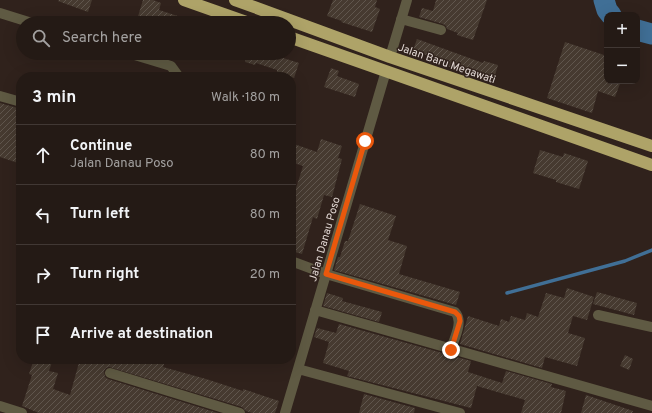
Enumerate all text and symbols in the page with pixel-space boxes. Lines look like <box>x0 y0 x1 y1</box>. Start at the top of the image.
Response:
map controls <box>604 12 640 84</box>
button: + <box>604 12 640 48</box>
search box <box>16 16 296 60</box>
icon: search <box>30 27 52 49</box>
text: Search here <box>62 29 142 48</box>
street label: Jalan Baru Megawati <box>396 41 497 87</box>
button: − <box>604 48 640 84</box>
text: 3 min <box>32 87 76 109</box>
text: Walk · 180 m <box>211 90 280 106</box>
route start <box>356 132 374 150</box>
text: Continue <box>70 137 132 156</box>
icon: ahead <box>32 144 54 166</box>
text: 80 m <box>250 147 280 163</box>
text: Jalan Danau Poso <box>70 156 174 172</box>
street label: Jalan Danau Poso <box>306 195 344 283</box>
icon: left <box>32 204 54 226</box>
text: Turn left <box>70 205 130 224</box>
text: 80 m <box>250 207 280 223</box>
icon: right <box>32 264 54 286</box>
text: Turn right <box>70 265 139 284</box>
text: 20 m <box>250 267 280 283</box>
icon: arrive <box>32 324 54 346</box>
text: Arrive at destination <box>70 325 213 344</box>
route end <box>442 341 460 359</box>

